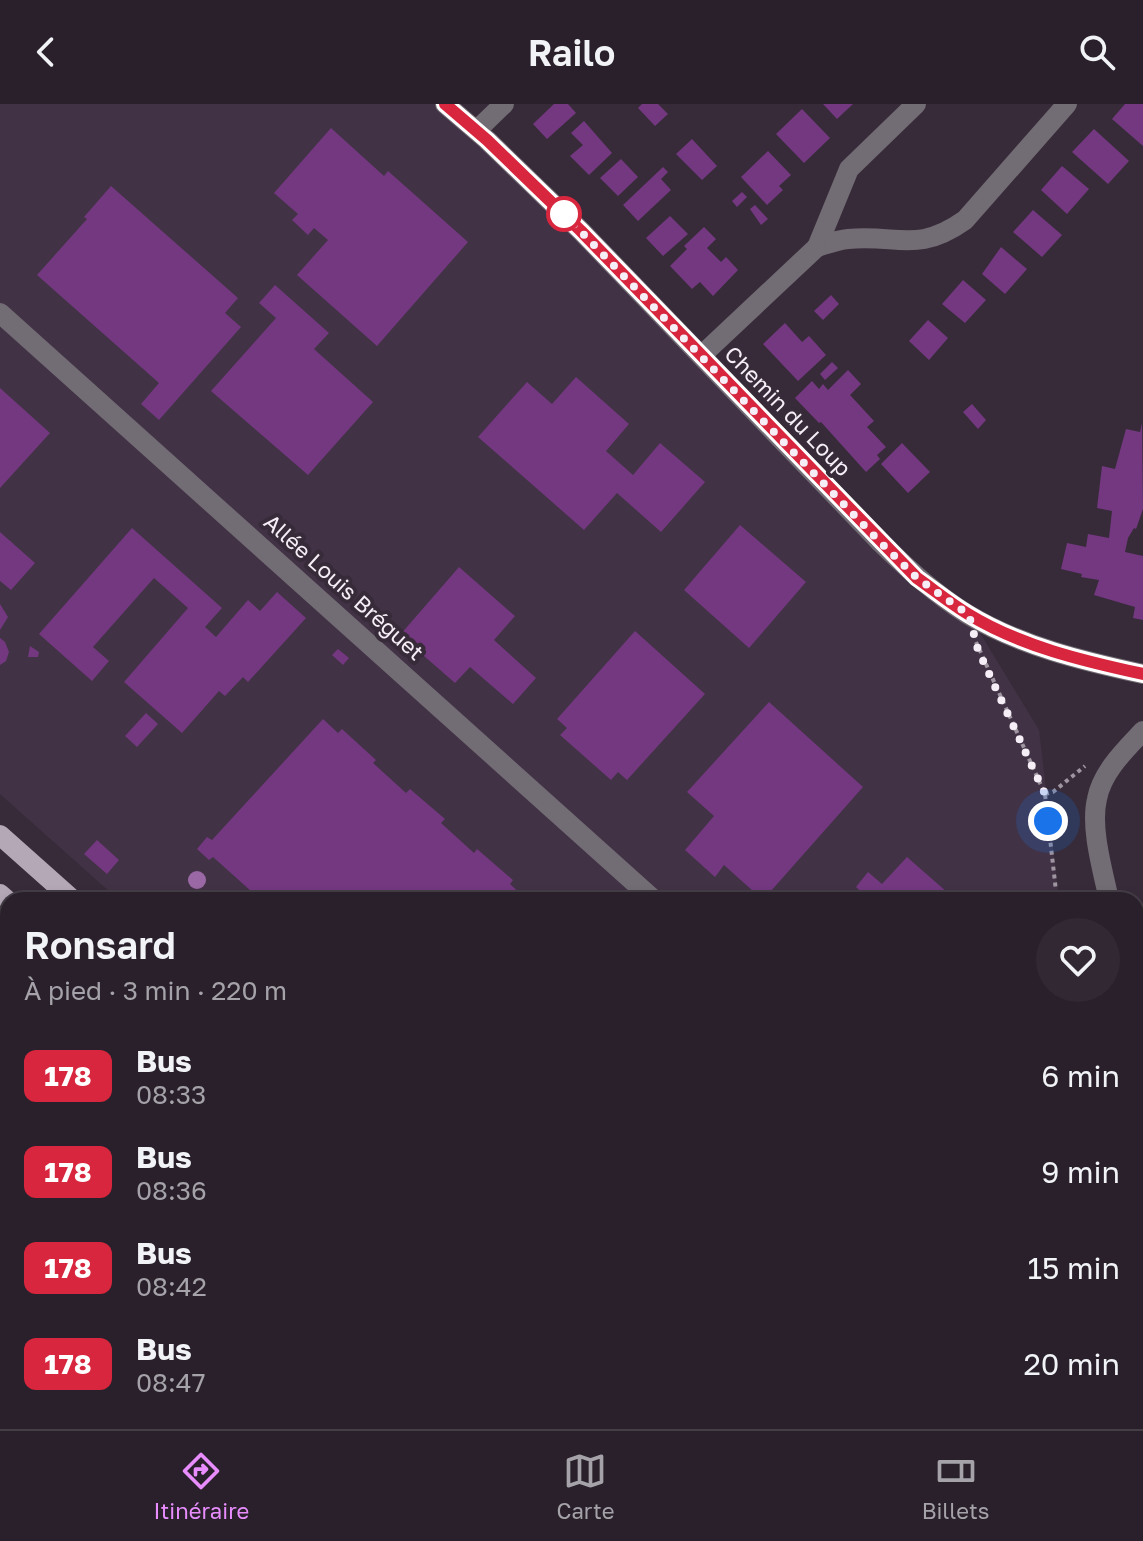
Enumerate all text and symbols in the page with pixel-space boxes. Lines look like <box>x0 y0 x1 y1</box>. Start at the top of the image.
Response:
icon: back <box>24 30 68 74</box>
icon: search <box>1075 30 1119 74</box>
text: Railo <box>528 31 615 74</box>
unlabelled marker <box>547 197 581 231</box>
street label: Chemin du Loup <box>719 340 857 481</box>
street label: Allée Louis Bréguet <box>259 508 430 665</box>
your location <box>1028 801 1068 841</box>
button: heart <box>1036 918 1120 1002</box>
text: Ronsard <box>24 922 176 967</box>
text: À pied · 3 min · 220 m <box>24 975 287 1006</box>
text: Bus <box>136 1043 192 1079</box>
text: 6 min <box>1041 1058 1120 1094</box>
text: 178 <box>44 1059 92 1092</box>
text: 08:33 <box>136 1079 206 1110</box>
text: Bus <box>136 1139 192 1175</box>
text: 9 min <box>1041 1154 1120 1190</box>
text: 178 <box>44 1155 92 1188</box>
text: 08:36 <box>136 1175 207 1206</box>
text: Bus <box>136 1235 192 1271</box>
text: 15 min <box>1028 1250 1120 1286</box>
text: 178 <box>44 1251 92 1284</box>
text: 08:42 <box>136 1271 207 1302</box>
text: Bus <box>136 1331 192 1367</box>
text: 20 min <box>1023 1346 1120 1382</box>
text: 178 <box>44 1347 92 1380</box>
text: 08:47 <box>136 1367 205 1398</box>
tab: Itinéraire <box>154 1449 249 1524</box>
tab: Carte <box>556 1449 614 1524</box>
tab: Billets <box>922 1449 989 1524</box>

